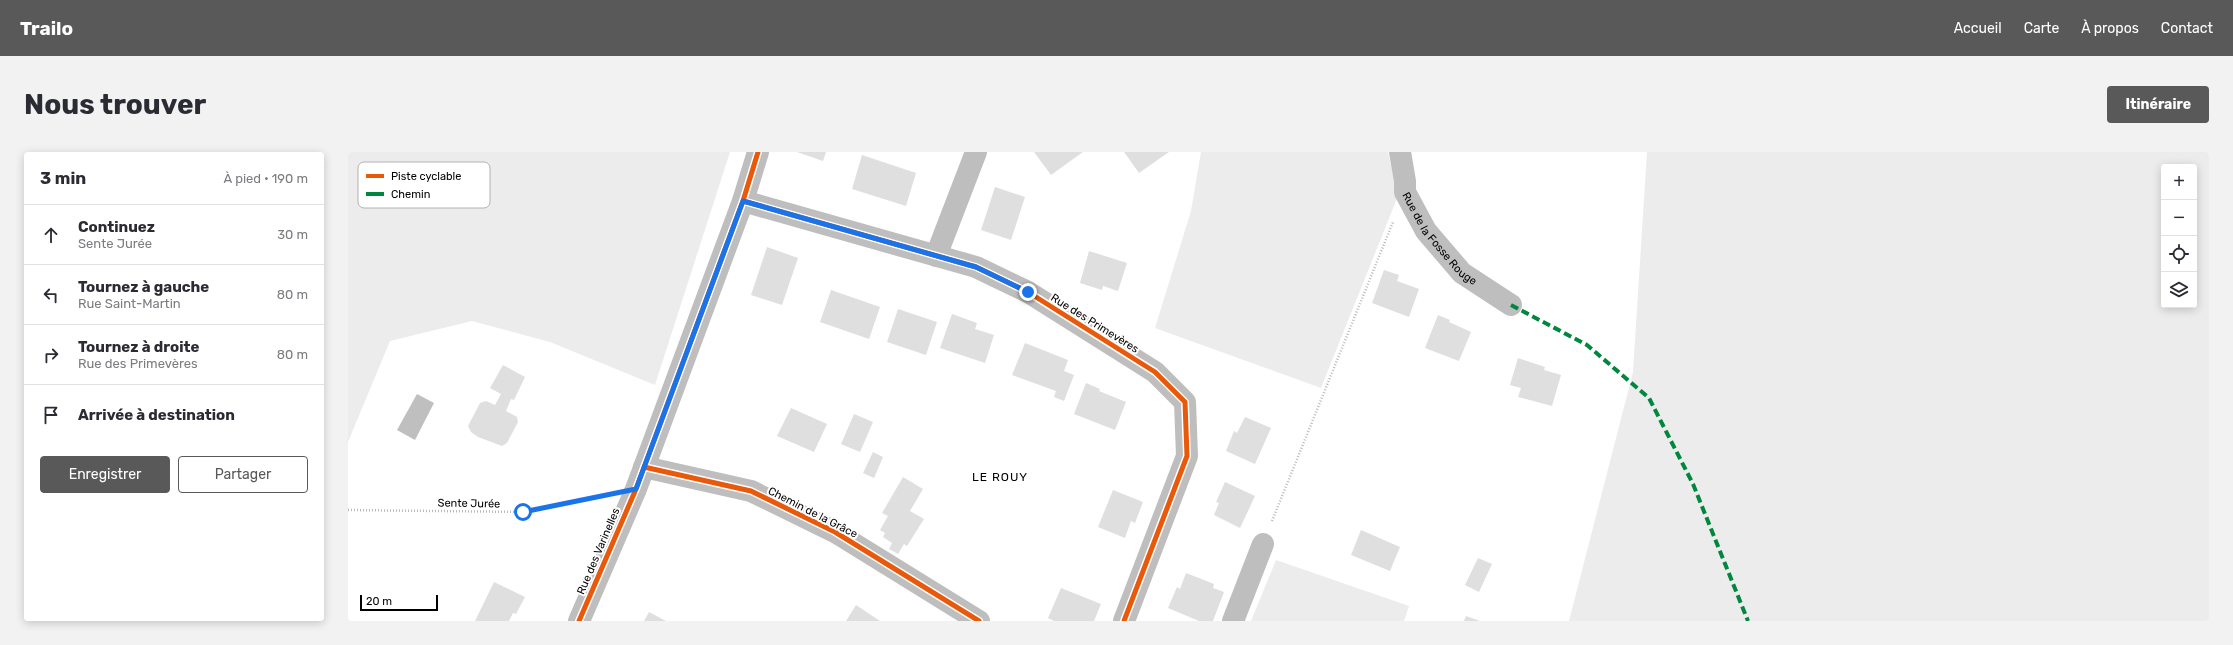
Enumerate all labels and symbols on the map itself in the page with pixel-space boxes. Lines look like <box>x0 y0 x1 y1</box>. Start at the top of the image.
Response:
legend <box>358 162 490 208</box>
text: Piste cyclable <box>391 170 461 183</box>
text: Chemin <box>391 188 430 201</box>
street label: Rue de la Fosse Rouge <box>1399 190 1479 288</box>
route end <box>1019 283 1037 301</box>
street label: Rue des Primevères <box>1048 291 1141 356</box>
district label: LE ROUY <box>972 470 1028 484</box>
street label: Chemin de la Grâce <box>766 484 860 541</box>
street label: Sente Jurée <box>438 496 500 511</box>
route start <box>514 503 532 521</box>
street label: Rue des Varinelles <box>574 506 623 596</box>
scale bar <box>360 593 438 612</box>

